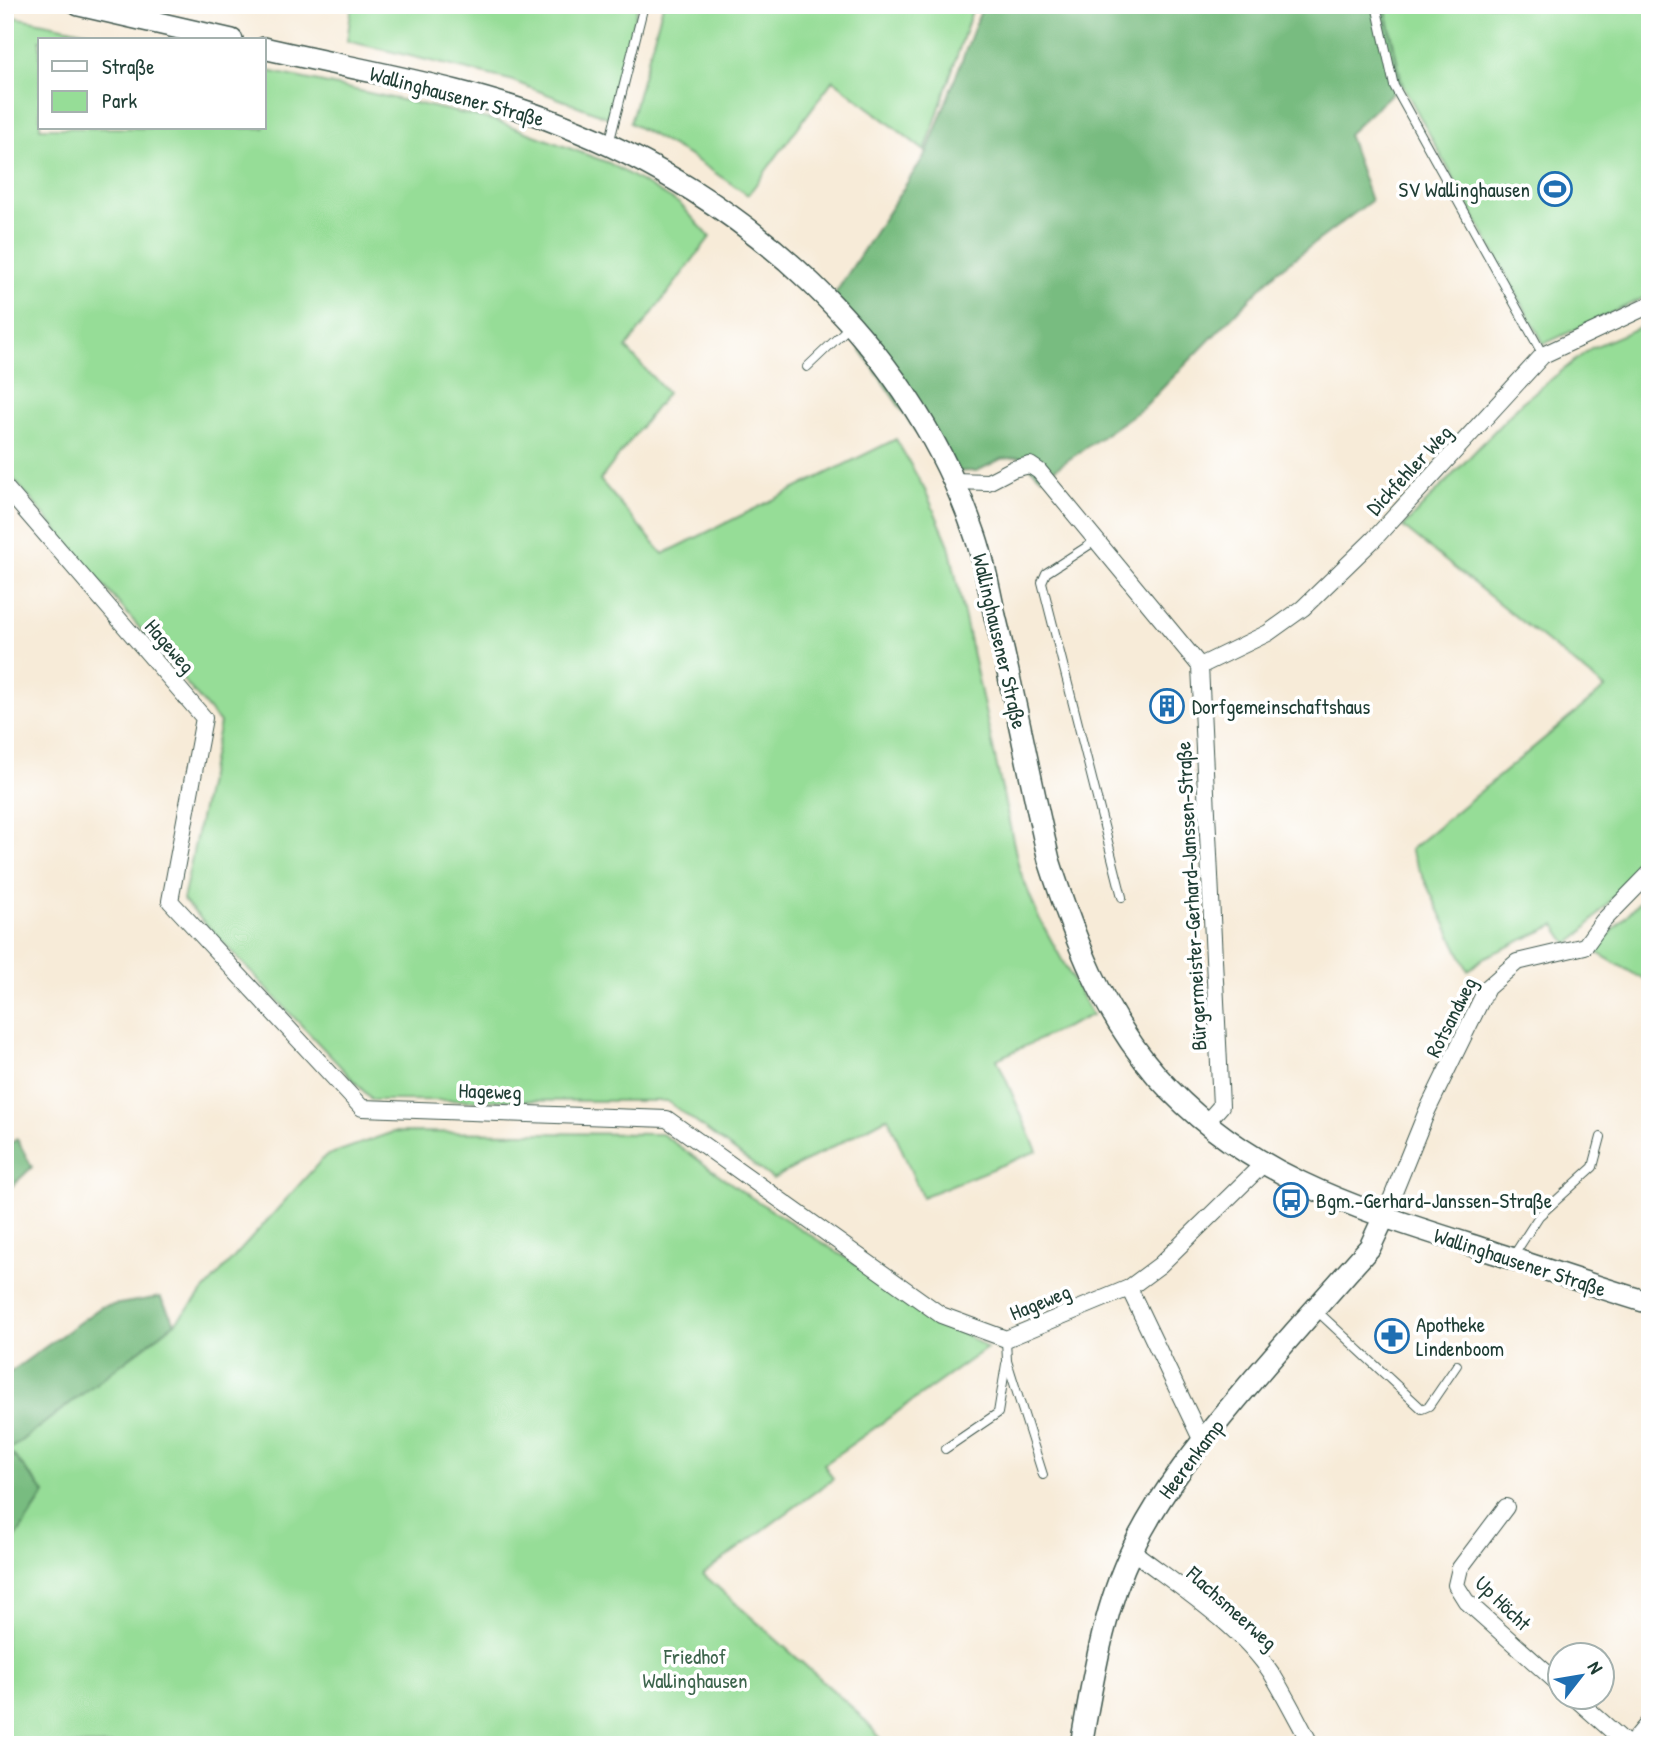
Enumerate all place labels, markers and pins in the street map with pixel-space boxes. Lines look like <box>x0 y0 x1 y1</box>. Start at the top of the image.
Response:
sports icon: SV Wallinghausen <box>1536 170 1574 208</box>
place label: SV Wallinghausen <box>1399 175 1530 204</box>
building icon: Dorfgemeinschaftshaus <box>1148 687 1186 725</box>
place label: Dorfgemeinschaftshaus <box>1192 692 1370 721</box>
bus stop icon: Bgm.-Gerhard-Janssen-Straße <box>1272 1181 1310 1219</box>
place label: Bgm.-Gerhard-Janssen-Straße <box>1316 1186 1552 1215</box>
place label: Apotheke Lindenboom <box>1416 1310 1504 1363</box>
pharmacy icon: Apotheke Lindenboom <box>1373 1317 1411 1355</box>

